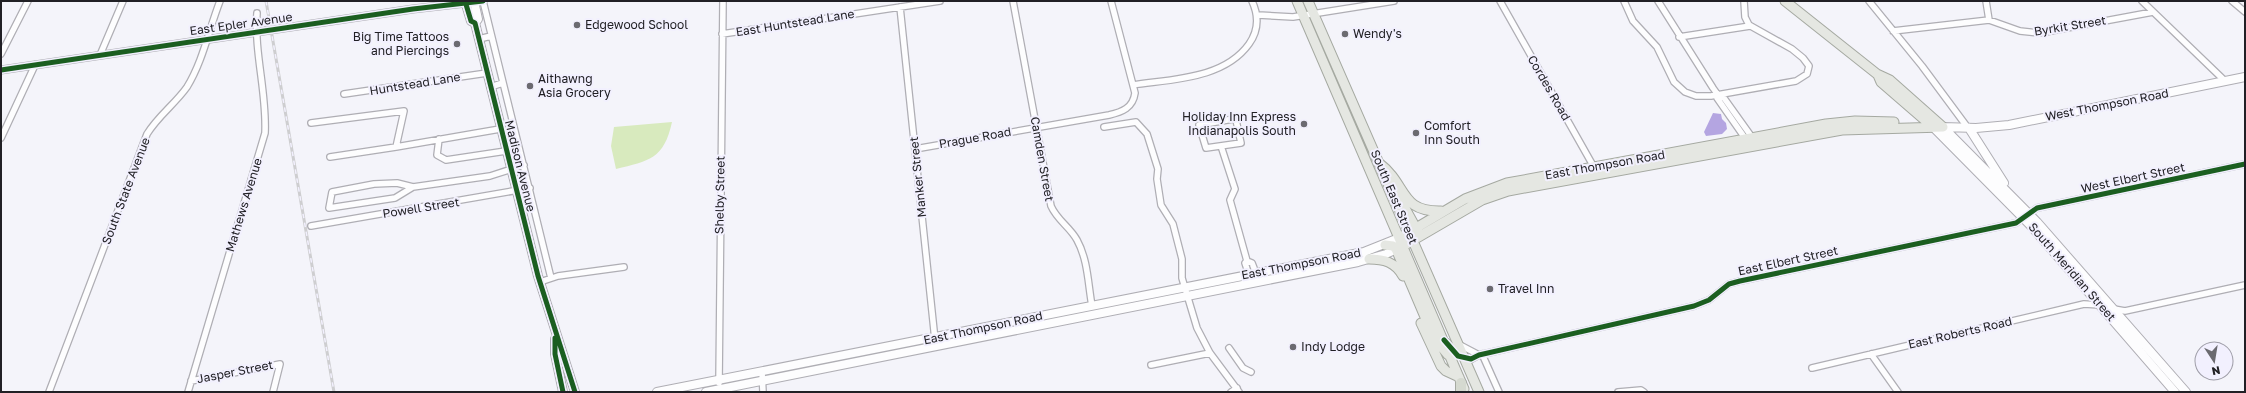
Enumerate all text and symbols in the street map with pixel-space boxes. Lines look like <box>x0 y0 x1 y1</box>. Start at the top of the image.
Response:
street label: East Huntstead Lane <box>735 6 855 39</box>
street label: East Epler Avenue <box>189 9 293 38</box>
street label: Byrkit Street <box>2033 12 2107 39</box>
place label: Edgewood School <box>585 17 688 32</box>
marker: Edgewood School <box>572 20 582 30</box>
place label: Wendy's <box>1353 26 1402 41</box>
place label: Big Time Tattoos and Piercings <box>353 29 449 58</box>
marker: Wendy's <box>1340 29 1350 39</box>
marker: Big Time Tattoos and Piercings <box>452 39 462 49</box>
street label: Cordes Road <box>1525 52 1574 123</box>
street label: Huntstead Lane <box>368 69 461 98</box>
place label: Aithawng Asia Grocery <box>538 71 611 100</box>
marker: Aithawng Asia Grocery <box>525 81 535 91</box>
street label: West Thompson Road <box>2044 85 2170 124</box>
place label: Holiday Inn Express Indianapolis South <box>1182 109 1296 138</box>
street label: Camden Street <box>1028 115 1057 203</box>
street label: Madison Avenue <box>502 118 539 213</box>
place label: Comfort Inn South <box>1424 118 1480 147</box>
marker: Holiday Inn Express Indianapolis South <box>1299 119 1309 129</box>
street label: Prague Road <box>938 124 1012 151</box>
marker: Comfort Inn South <box>1411 128 1421 138</box>
street label: South State Avenue <box>98 135 153 246</box>
street label: Manker Street <box>906 136 929 218</box>
street label: South East Street <box>1368 147 1421 246</box>
street label: East Thompson Road <box>1544 147 1666 182</box>
street label: Mathews Avenue <box>222 156 265 254</box>
street label: Shelby Street <box>711 156 728 234</box>
street label: West Elbert Street <box>2080 159 2186 196</box>
street label: Powell Street <box>381 194 461 221</box>
street label: South Meridian Street <box>2025 219 2119 324</box>
street label: East Elbert Street <box>1737 243 1839 278</box>
street label: East Thompson Road <box>1240 245 1362 282</box>
place label: Travel Inn <box>1498 281 1554 296</box>
marker: Travel Inn <box>1485 284 1495 294</box>
street label: East Thompson Road <box>922 308 1044 347</box>
street label: East Roberts Road <box>1906 313 2013 352</box>
place label: Indy Lodge <box>1301 339 1365 354</box>
north arrow <box>2194 341 2234 381</box>
marker: Indy Lodge <box>1288 342 1298 352</box>
street label: Jasper Street <box>196 357 274 386</box>
text: N <box>2211 364 2222 378</box>

